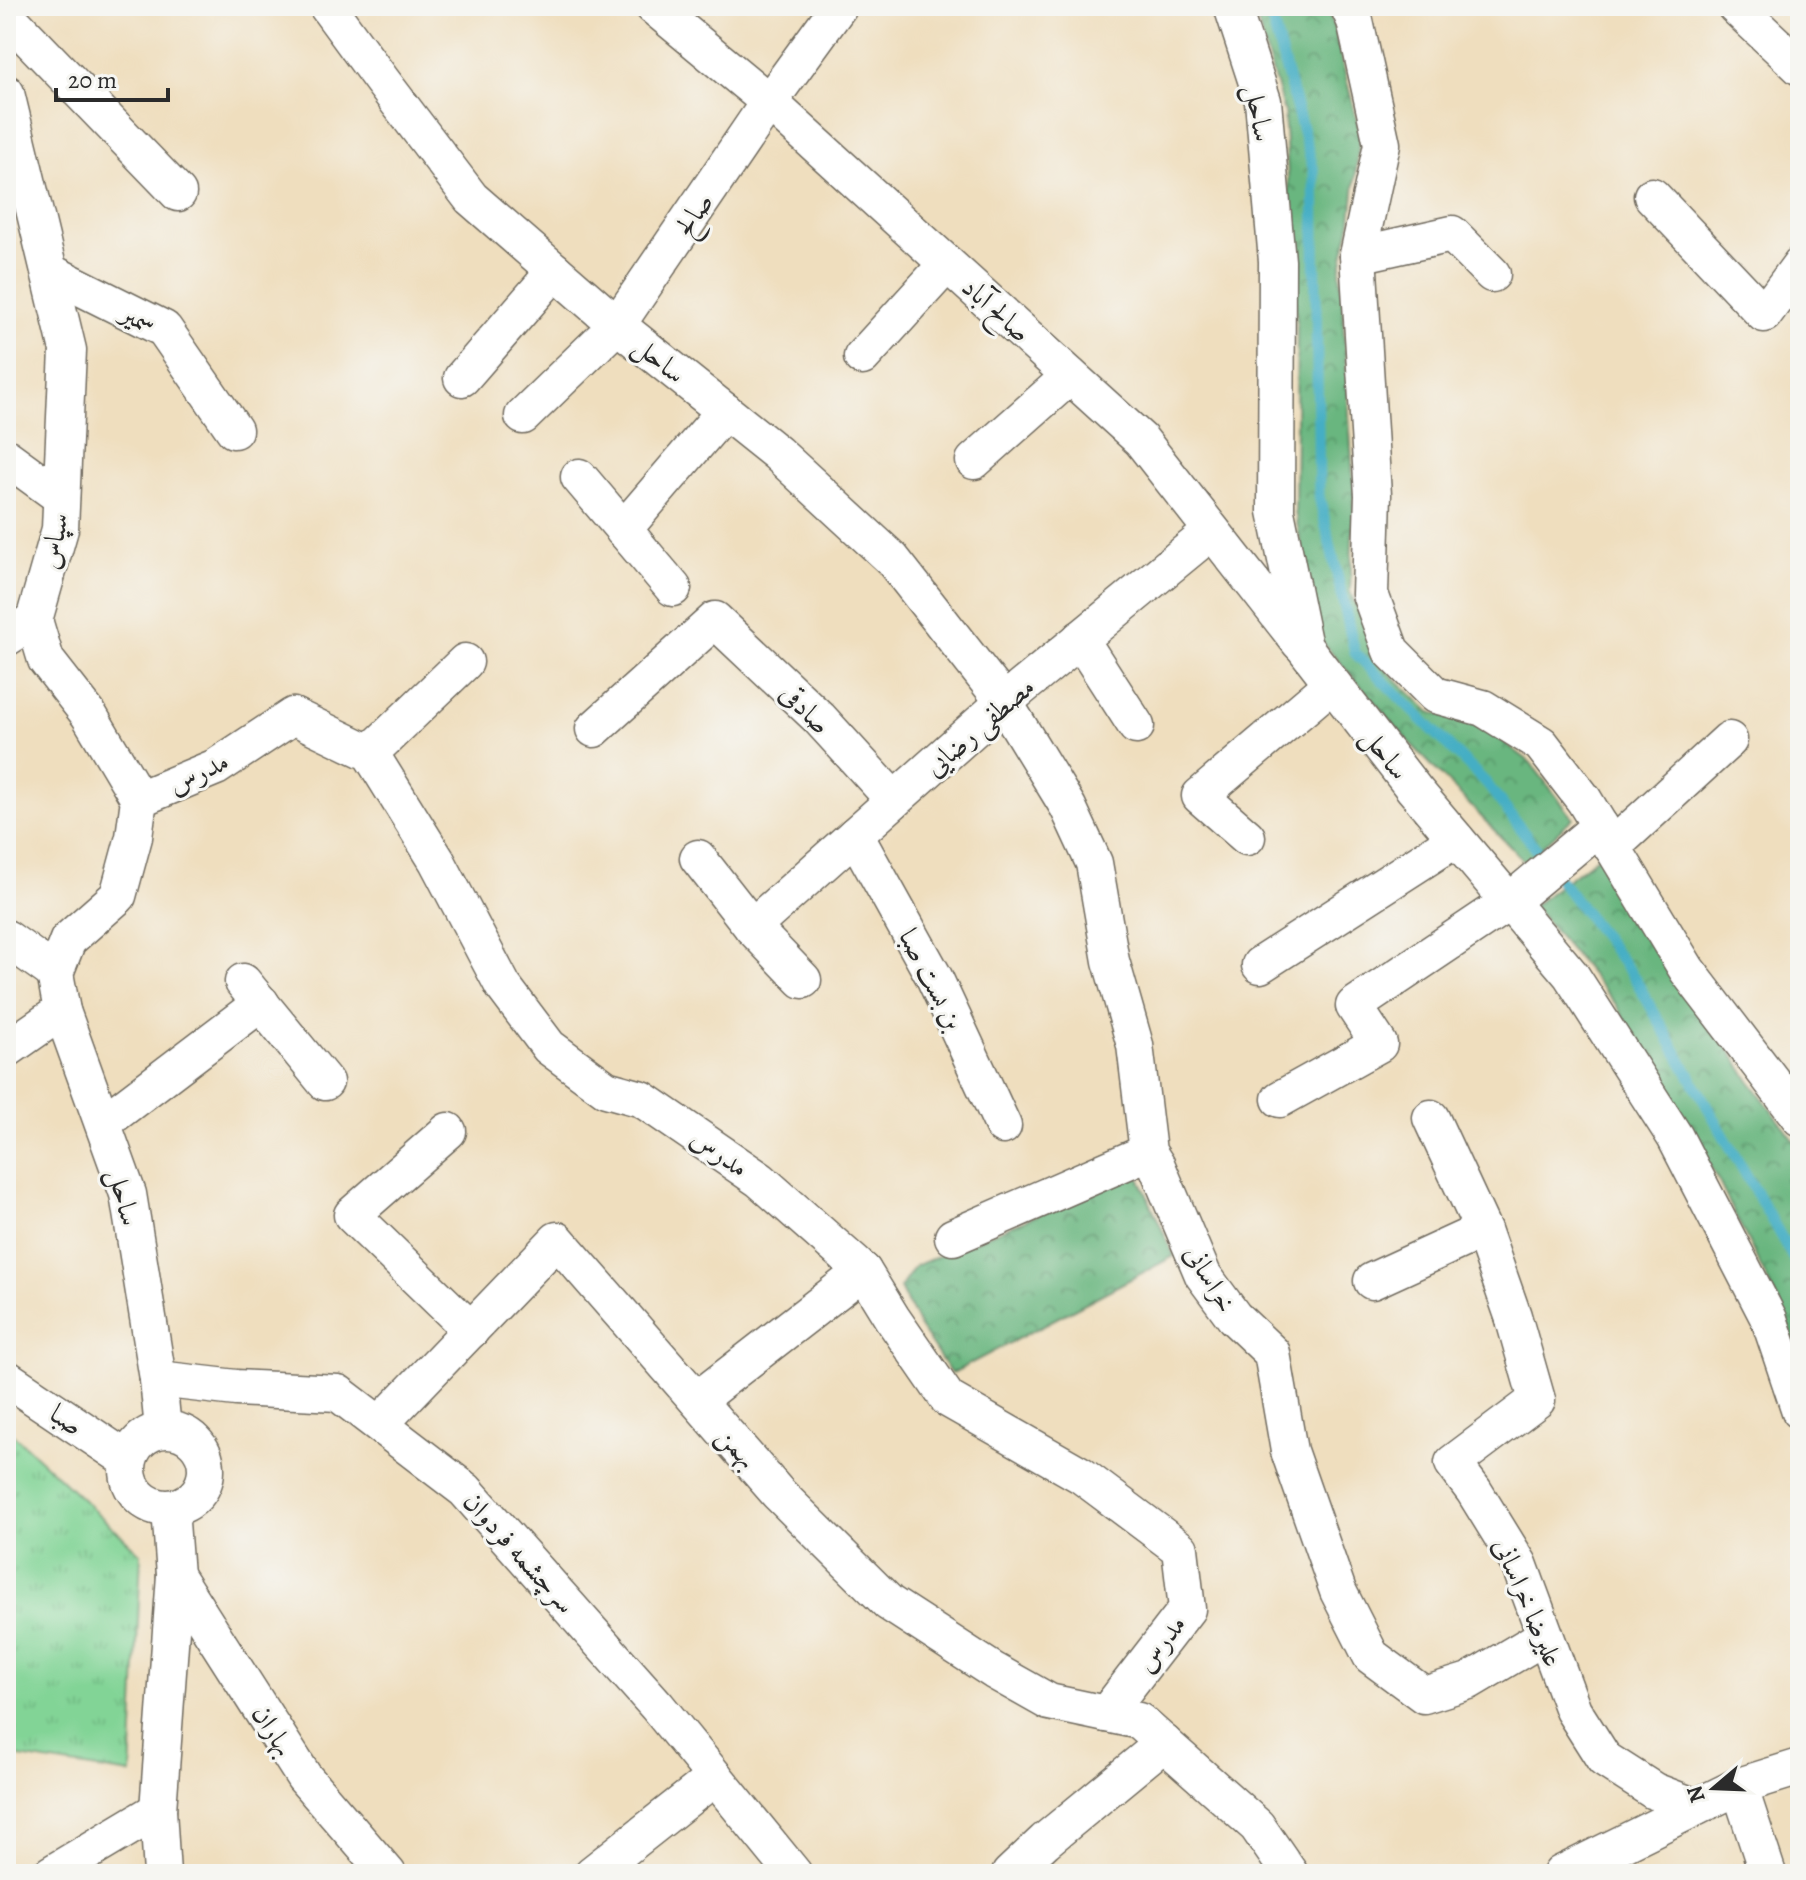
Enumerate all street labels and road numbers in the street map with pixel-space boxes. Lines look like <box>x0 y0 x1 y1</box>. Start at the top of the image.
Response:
street label: ساحل <box>1235 82 1283 145</box>
street label: صالح <box>665 185 726 247</box>
street label: صالح آباد <box>950 268 1039 355</box>
street label: سمیر <box>111 292 163 344</box>
street label: ساحل <box>625 327 694 393</box>
street label: سپاس <box>30 510 78 573</box>
street label: مصطفی رضایی <box>916 668 1044 786</box>
street label: صادقی <box>771 675 839 743</box>
street label: ساحل <box>1353 719 1418 788</box>
street label: مدرس <box>162 742 235 804</box>
street label: بن بست صبا <box>889 922 973 1037</box>
street label: مدرس <box>683 1119 756 1186</box>
street label: ساحل <box>99 1165 149 1230</box>
street label: خراسانی <box>1175 1237 1245 1320</box>
street label: صبا <box>42 1395 91 1445</box>
street label: بهمن <box>708 1418 766 1477</box>
street label: سرچشمه فردوان <box>454 1483 584 1622</box>
street label: علیرضا خراسانی <box>1484 1532 1572 1673</box>
street label: مدرس <box>1127 1607 1195 1680</box>
street label: بهاران <box>243 1697 304 1764</box>

